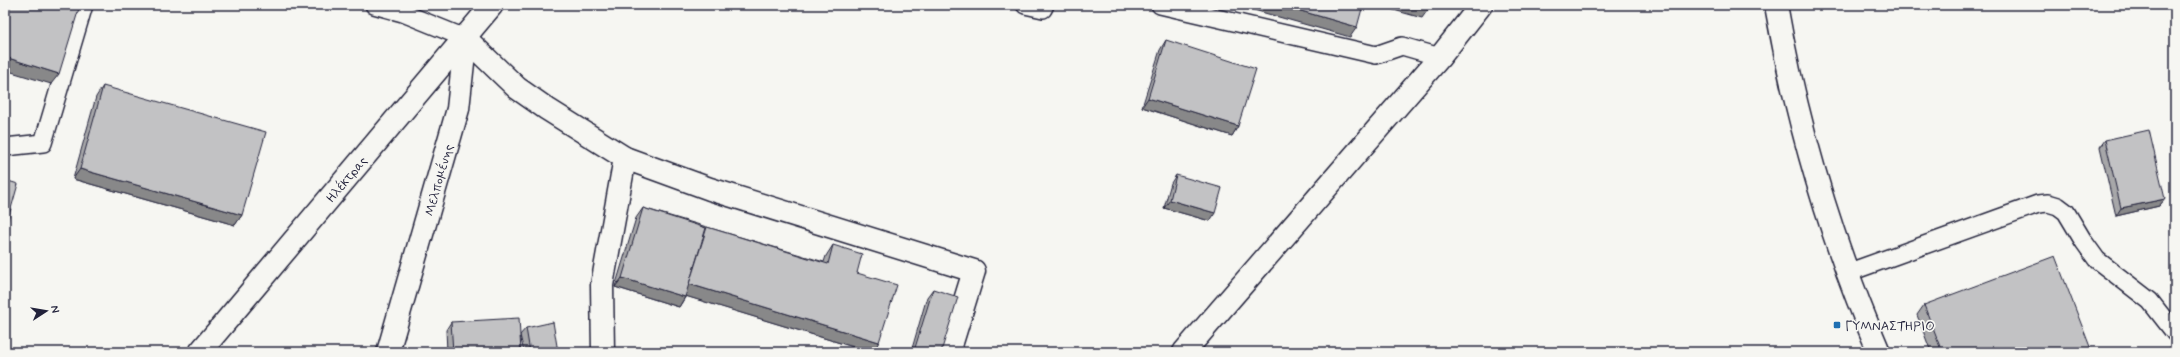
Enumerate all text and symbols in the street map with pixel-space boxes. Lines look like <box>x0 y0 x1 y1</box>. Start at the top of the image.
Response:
street label: Μελπομένης <box>421 142 458 218</box>
street label: Ηλέκτρας <box>323 153 372 207</box>
north arrow <box>26 291 66 331</box>
text: N <box>47 304 62 314</box>
place label: ΓΥΜΝΑΣΤΗΡΙΟ <box>1845 318 1935 335</box>
marker: ΓΥΜΝΑΣΤΗΡΙΟ <box>1832 320 1842 330</box>

